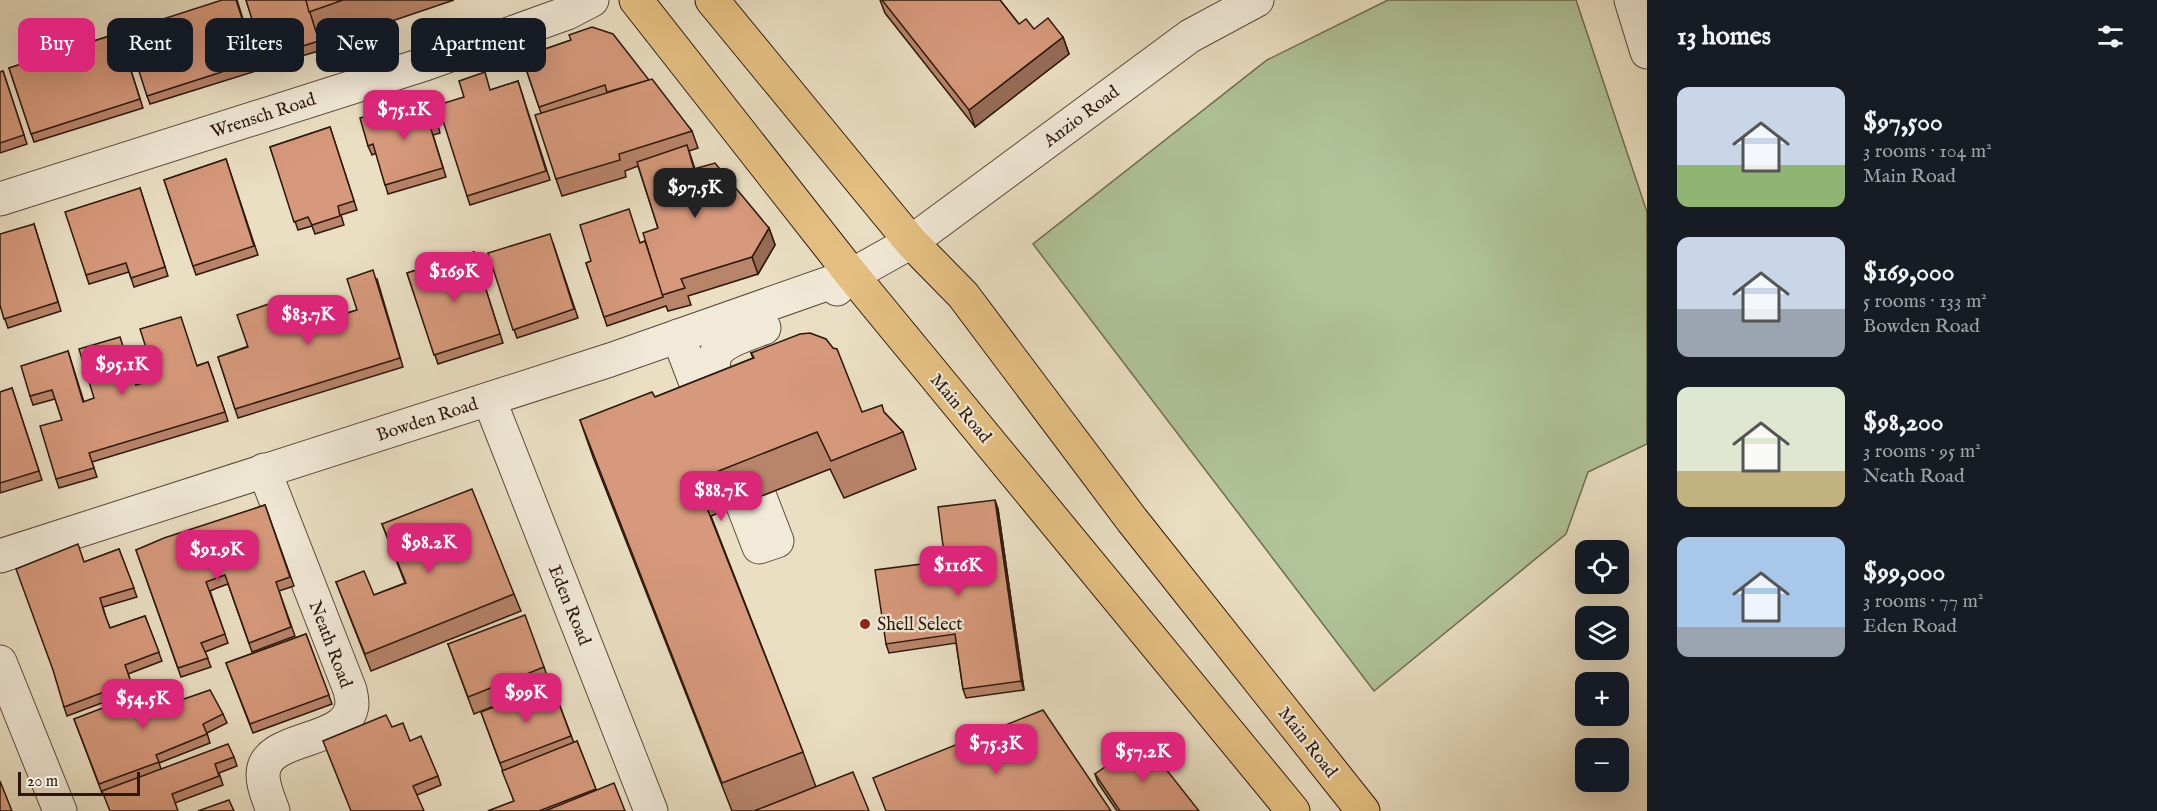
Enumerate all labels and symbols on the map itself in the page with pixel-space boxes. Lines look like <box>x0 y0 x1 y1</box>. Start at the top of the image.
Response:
street label: Anzio Road <box>1039 81 1125 154</box>
street label: Wrensch Road <box>208 89 319 144</box>
pin: $75.1K <box>355 90 453 141</box>
pin: $97.5K <box>646 168 744 219</box>
pin: $169K <box>412 252 496 303</box>
pin: $83.7K <box>259 295 357 346</box>
pin: $95.1K <box>73 345 171 396</box>
street label: Main Road <box>924 369 996 449</box>
street label: Bowden Road <box>374 393 481 448</box>
pin: $88.7K <box>672 471 770 522</box>
pin: $98.2K <box>380 523 478 574</box>
pin: $91.9K <box>168 530 266 581</box>
pin: $116K <box>916 546 1000 597</box>
street label: Eden Road <box>542 562 595 649</box>
street label: Neath Road <box>302 598 357 692</box>
place label: Shell Select <box>877 614 962 637</box>
marker: Shell Select <box>858 617 872 631</box>
pin: $99K <box>490 673 562 724</box>
pin: $54.5K <box>94 679 192 730</box>
street label: Main Road <box>1272 703 1342 783</box>
pin: $75.3K <box>947 724 1045 775</box>
pin: $57.2K <box>1094 732 1192 783</box>
scale bar <box>18 769 140 796</box>

